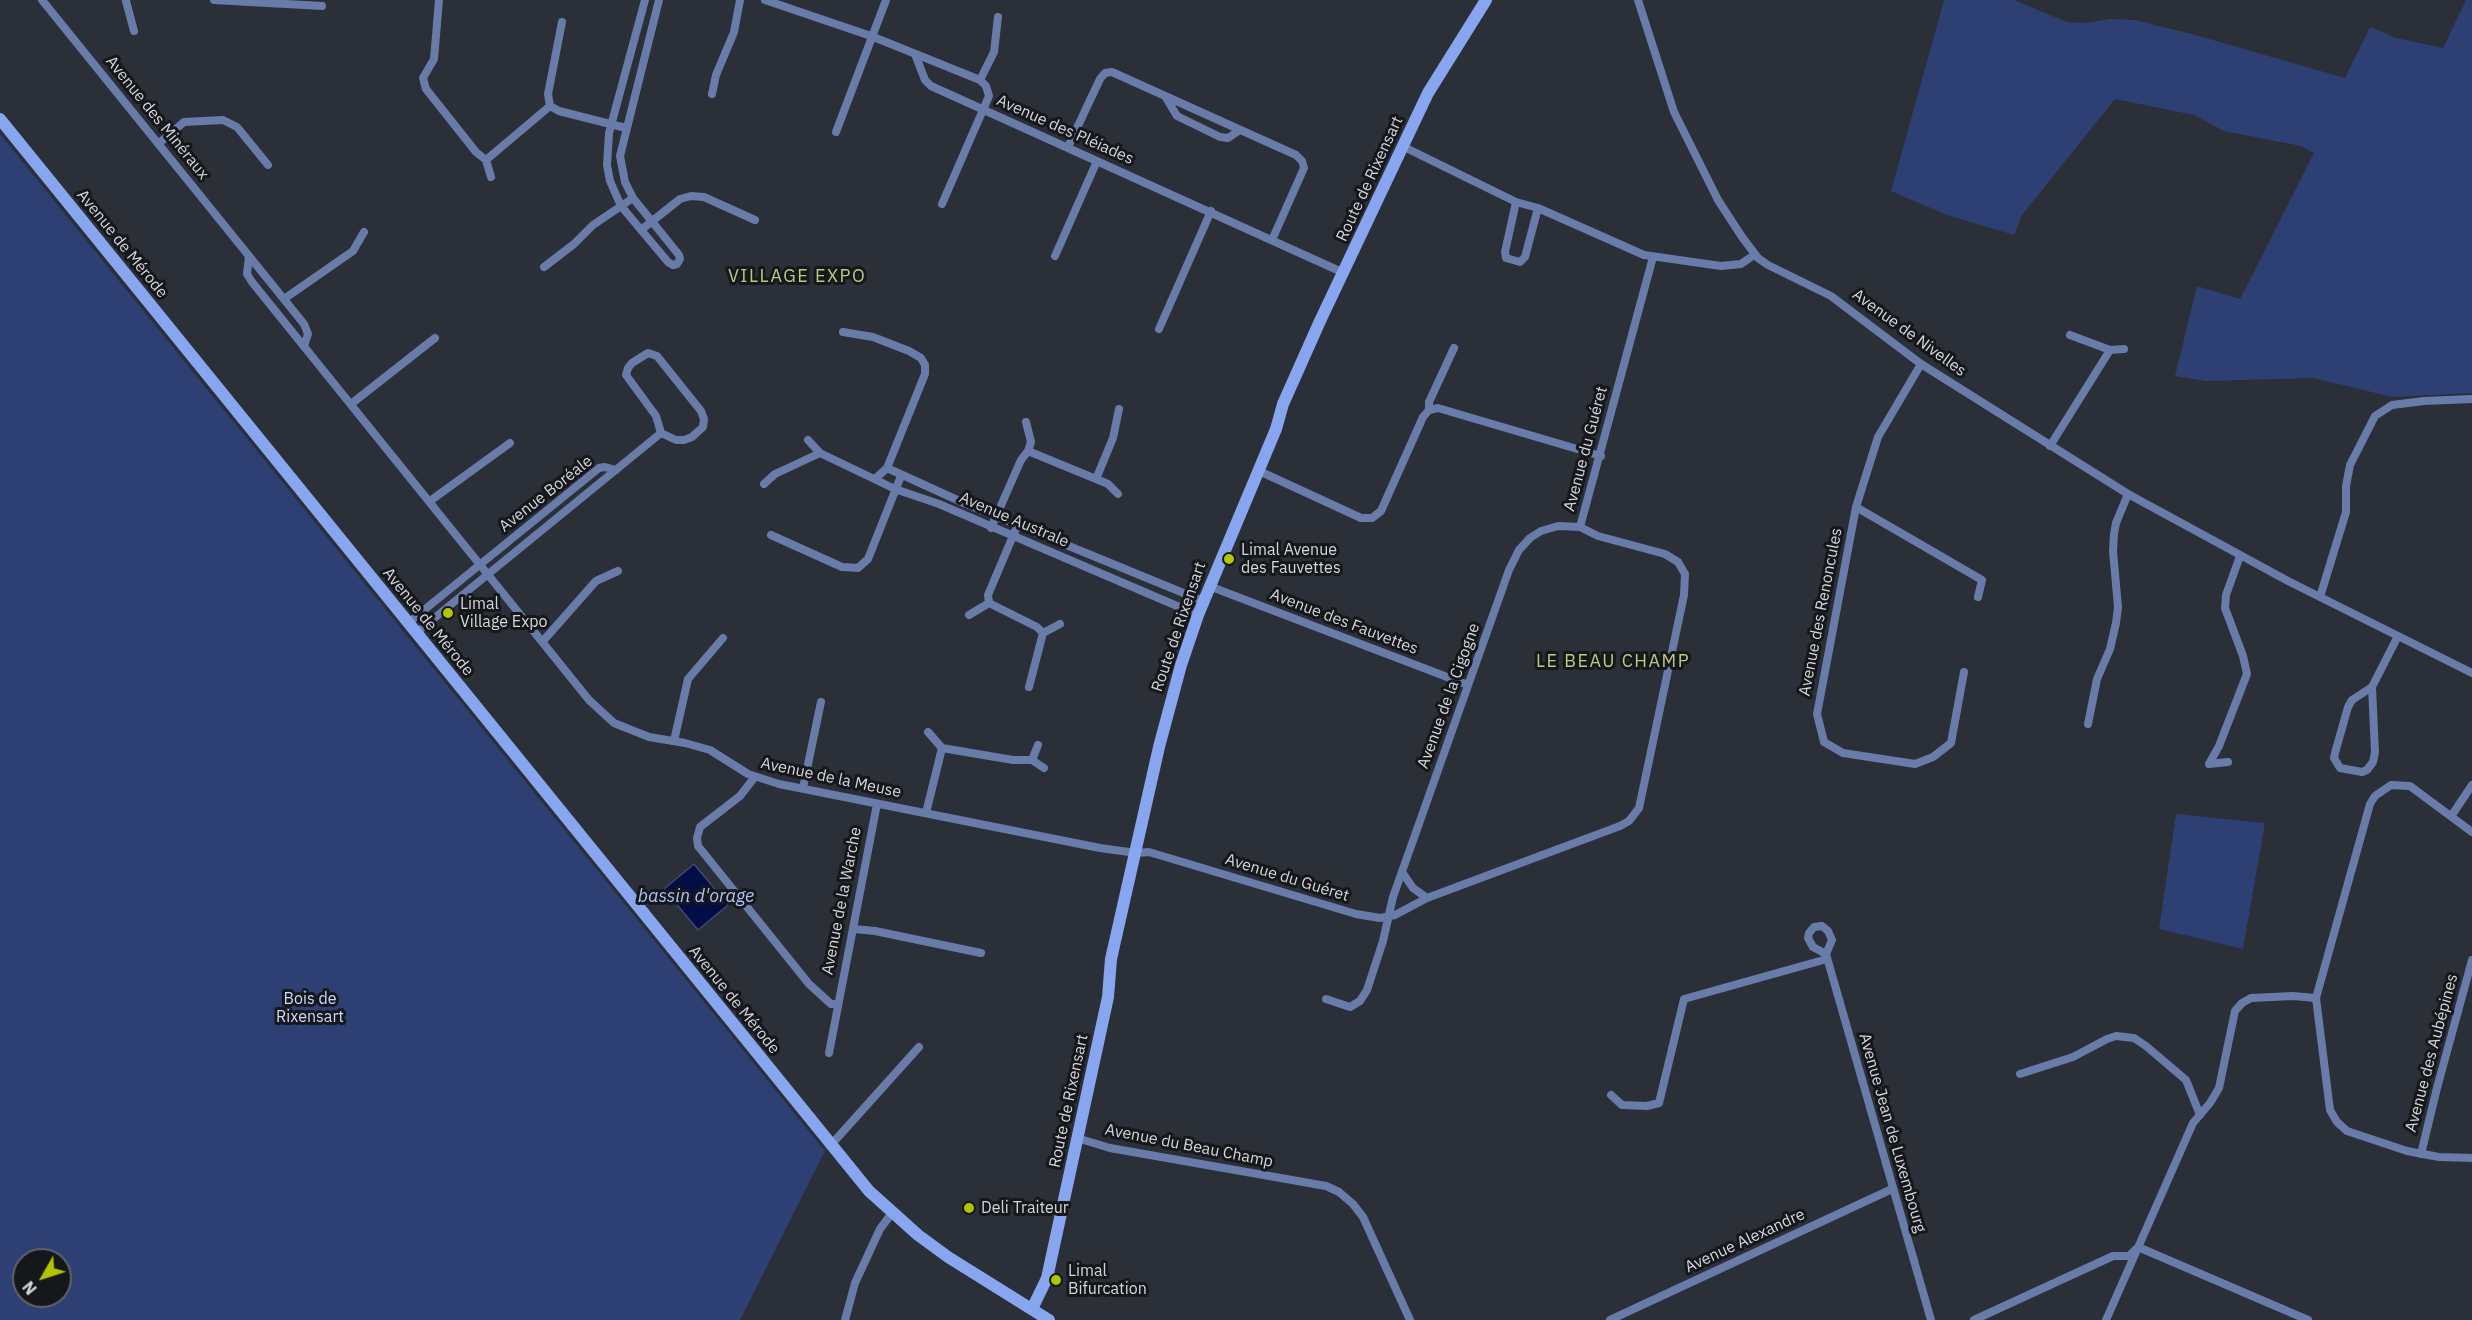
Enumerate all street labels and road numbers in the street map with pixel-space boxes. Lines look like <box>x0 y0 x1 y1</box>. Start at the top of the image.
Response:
street label: Avenue des Minéraux <box>101 52 213 184</box>
street label: Avenue des Pléiades <box>993 91 1137 169</box>
street label: Route de Rixensart <box>1333 113 1407 245</box>
street label: Avenue de Mérode <box>72 186 172 302</box>
street label: Avenue de Nivelles <box>1848 285 1970 381</box>
street label: Avenue du Guéret <box>1560 384 1612 514</box>
street label: Avenue Boréale <box>496 452 596 536</box>
street label: Avenue Australe <box>956 488 1072 552</box>
street label: Avenue des Renoncules <box>1795 526 1847 698</box>
street label: Route de Rixensart <box>1148 560 1210 694</box>
street label: Avenue de Mérode <box>378 564 478 680</box>
street label: Avenue des Fauvettes <box>1267 585 1421 659</box>
street label: Avenue de la Cigogne <box>1414 621 1484 771</box>
street label: Avenue de la Meuse <box>759 754 903 802</box>
street label: Avenue de la Warche <box>818 826 866 976</box>
street label: Avenue du Guéret <box>1223 850 1351 906</box>
street label: Avenue de Mérode <box>684 942 784 1058</box>
street label: Avenue des Aubépines <box>2402 972 2462 1134</box>
street label: Avenue Jean de Luxembourg <box>1854 1031 1930 1235</box>
street label: Route de Rixensart <box>1045 1033 1093 1169</box>
street label: Avenue du Beau Champ <box>1103 1120 1275 1172</box>
street label: Avenue Alexandre <box>1682 1205 1808 1277</box>

